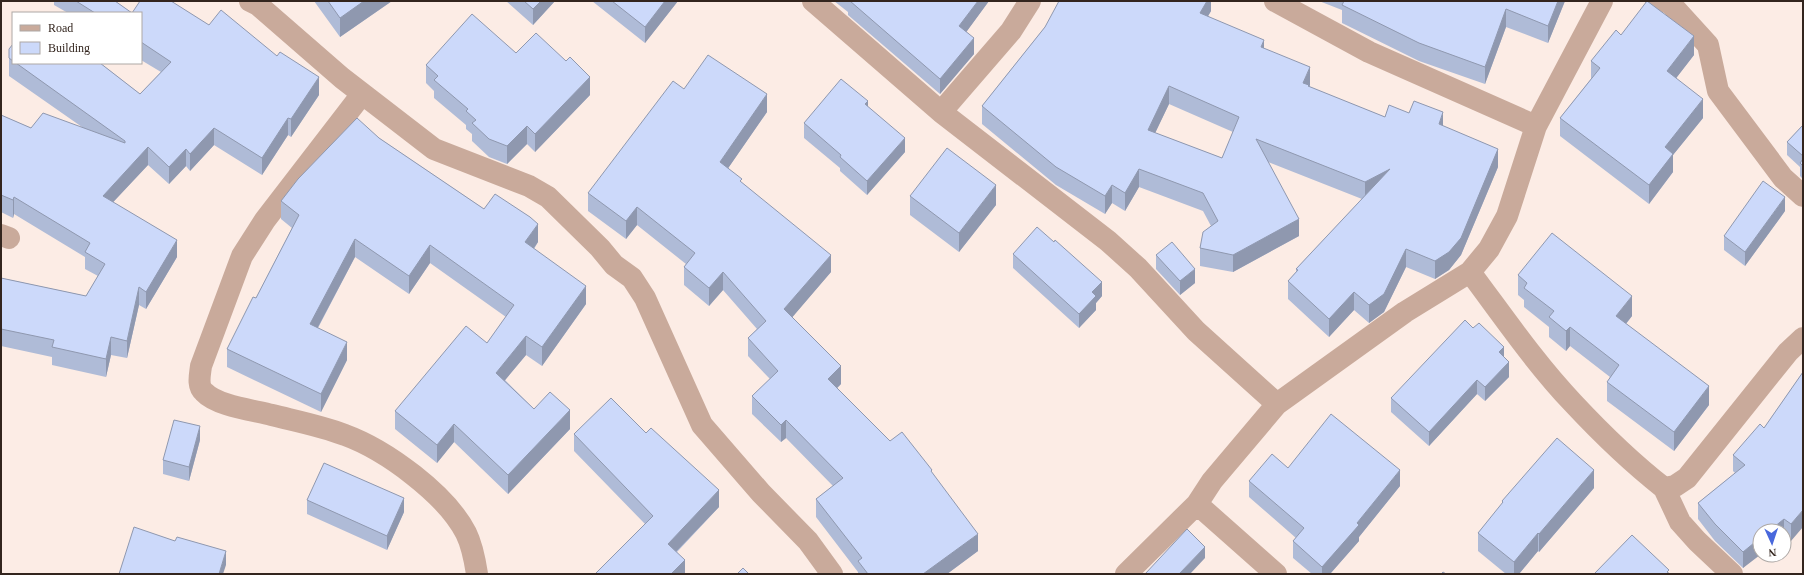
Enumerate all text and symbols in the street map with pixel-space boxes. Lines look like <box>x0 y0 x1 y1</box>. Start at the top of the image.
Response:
legend <box>12 12 142 64</box>
text: Road <box>48 21 73 35</box>
text: Building <box>48 41 90 55</box>
north arrow <box>1752 523 1792 563</box>
text: N <box>1768 547 1777 559</box>

